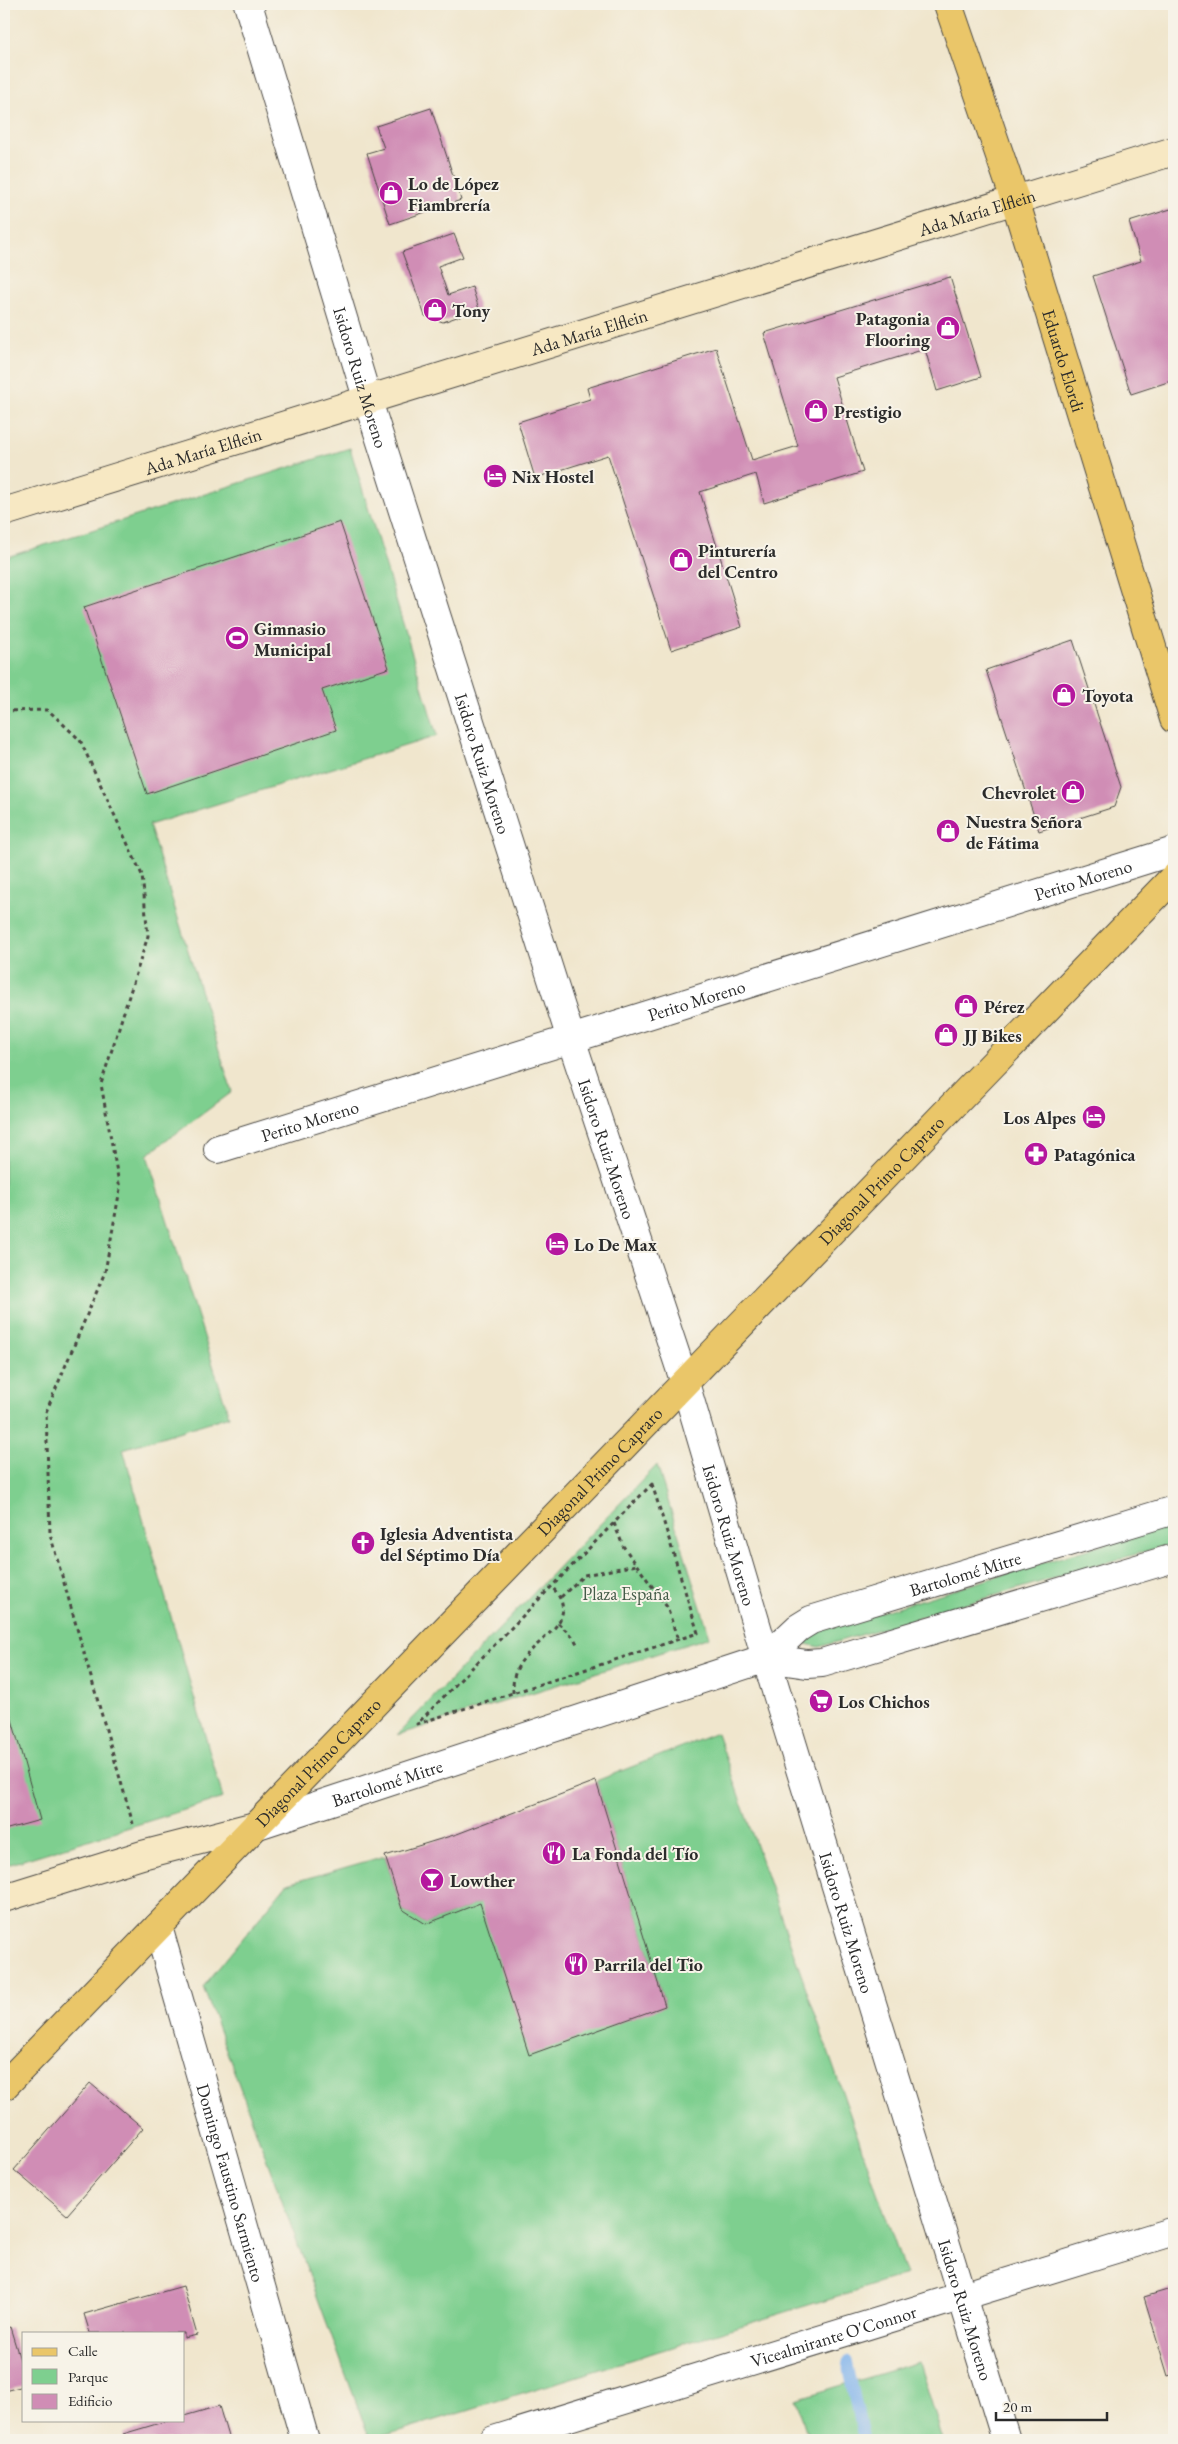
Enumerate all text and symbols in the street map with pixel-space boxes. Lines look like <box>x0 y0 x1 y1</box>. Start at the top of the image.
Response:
place label: Lo de López Fiambrería <box>408 172 499 216</box>
shop icon: Lo de López Fiambrería <box>378 180 404 206</box>
street label: Ada María Elflein <box>914 183 1039 241</box>
shop icon: Tony <box>422 297 448 323</box>
place label: Tony <box>452 299 491 322</box>
street label: Ada María Elflein <box>527 303 651 361</box>
street label: Isidoro Ruiz Moreno <box>329 304 394 451</box>
street label: Eduardo Elordi <box>1038 306 1091 415</box>
place label: Patagonia Flooring <box>856 307 931 351</box>
shop icon: Patagonia Flooring <box>935 315 961 341</box>
shop icon: Prestigio <box>803 398 829 424</box>
place label: Prestigio <box>834 400 902 423</box>
street label: Ada María Elflein <box>140 422 265 480</box>
hotel icon: Nix Hostel <box>482 463 508 489</box>
place label: Nix Hostel <box>512 465 594 488</box>
place label: Pinturería del Centro <box>698 539 778 583</box>
shop icon: Pinturería del Centro <box>668 547 694 573</box>
place label: Gimnasio Municipal <box>254 617 331 661</box>
sports icon: Gimnasio Municipal <box>224 625 250 651</box>
shop icon: Toyota <box>1051 682 1077 708</box>
place label: Toyota <box>1082 684 1134 707</box>
street label: Isidoro Ruiz Moreno <box>450 690 516 837</box>
shop icon: Chevrolet <box>1060 779 1086 805</box>
place label: Chevrolet <box>982 781 1056 804</box>
place label: Nuestra Señora de Fátima <box>966 810 1082 854</box>
shop icon: Nuestra Señora de Fátima <box>935 818 961 844</box>
street label: Perito Moreno <box>1031 853 1135 905</box>
street label: Perito Moreno <box>645 974 748 1026</box>
shop icon: Pérez <box>953 993 979 1019</box>
place label: Pérez <box>984 995 1025 1018</box>
shop icon: JJ Bikes <box>933 1022 959 1048</box>
place label: JJ Bikes <box>962 1024 1022 1047</box>
street label: Isidoro Ruiz Moreno <box>573 1076 641 1222</box>
street label: Perito Moreno <box>258 1094 361 1146</box>
hotel icon: Los Alpes <box>1081 1104 1107 1130</box>
place label: Los Alpes <box>1003 1106 1076 1129</box>
street label: Diagonal Primo Capraro <box>813 1110 949 1249</box>
pharmacy icon: Patagónica <box>1023 1141 1049 1167</box>
place label: Patagónica <box>1054 1143 1136 1166</box>
hotel icon: Lo De Max <box>544 1231 570 1257</box>
place label: Lo De Max <box>574 1233 657 1256</box>
street label: Diagonal Primo Capraro <box>532 1401 667 1540</box>
street label: Isidoro Ruiz Moreno <box>698 1461 761 1608</box>
place label: Iglesia Adventista del Séptimo Día <box>380 1522 513 1566</box>
church icon: Iglesia Adventista del Séptimo Día <box>350 1530 376 1556</box>
street label: Bartolomé Mitre <box>907 1546 1024 1601</box>
park label: Plaza España <box>582 1582 671 1605</box>
supermarket icon: Los Chichos <box>808 1688 834 1714</box>
place label: Los Chichos <box>838 1690 930 1713</box>
street label: Diagonal Primo Capraro <box>250 1692 385 1831</box>
street label: Bartolomé Mitre <box>329 1754 445 1812</box>
restaurant icon: La Fonda del Tío <box>541 1840 567 1866</box>
place label: La Fonda del Tío <box>572 1842 698 1865</box>
street label: Isidoro Ruiz Moreno <box>815 1849 880 1996</box>
bar icon: Lowther <box>419 1867 445 1893</box>
place label: Lowther <box>450 1869 515 1892</box>
restaurant icon: Parrila del Tio <box>563 1951 589 1977</box>
place label: Parrila del Tio <box>594 1953 703 1976</box>
street label: Domingo Faustino Sarmiento <box>192 2081 271 2285</box>
street label: Isidoro Ruiz Moreno <box>934 2236 998 2383</box>
street label: Vicealmirante O'Connor <box>748 2299 919 2372</box>
legend <box>22 2332 185 2422</box>
text: Calle <box>68 2341 98 2360</box>
text: Parque <box>68 2367 108 2386</box>
scale bar <box>996 2389 1107 2421</box>
text: Edificio <box>68 2391 112 2410</box>
text: 20 m <box>1003 2397 1032 2416</box>

